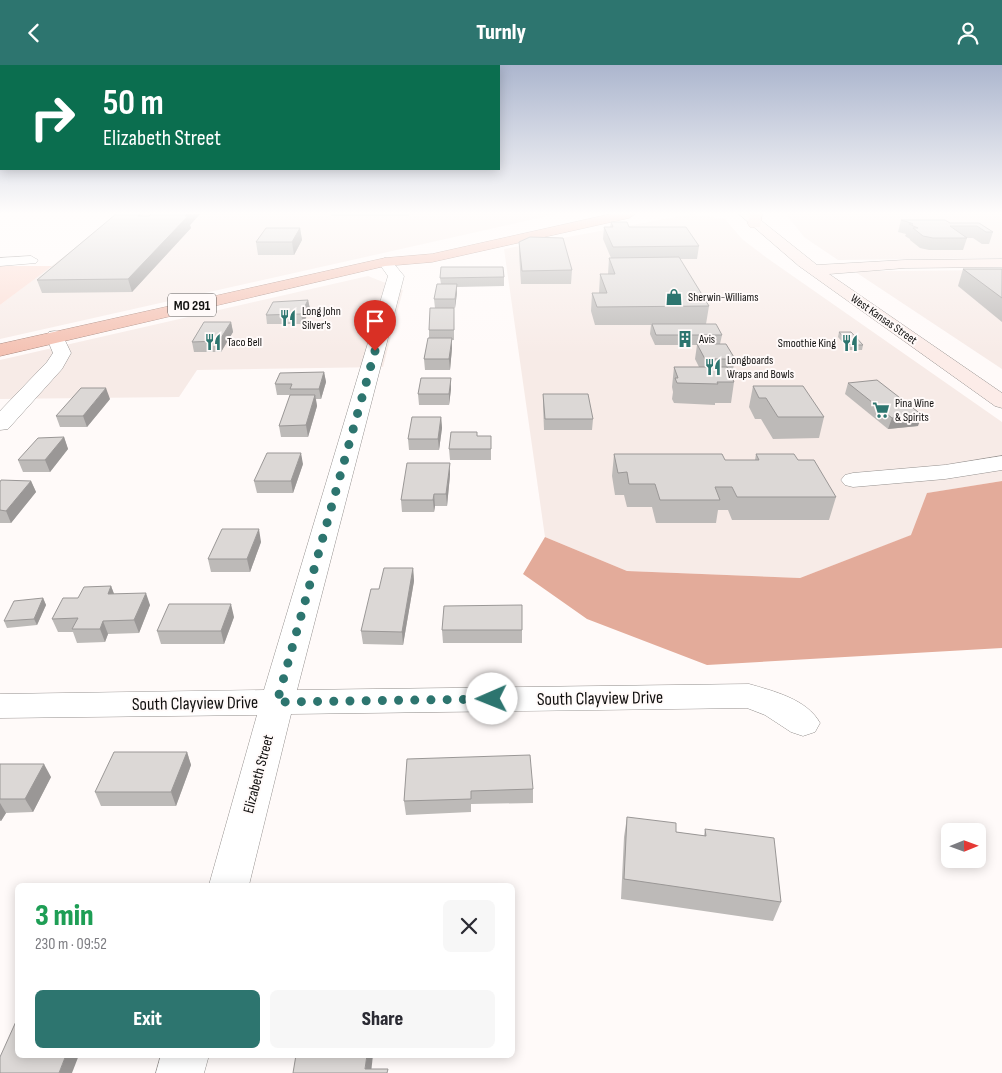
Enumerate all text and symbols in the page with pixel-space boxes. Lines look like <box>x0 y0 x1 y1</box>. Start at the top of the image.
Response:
icon: back <box>20 19 48 47</box>
text: Turnly <box>476 19 526 46</box>
icon: person <box>954 19 982 47</box>
text: 50 m <box>103 82 164 125</box>
icon: right <box>20 85 85 150</box>
text: Elizabeth Street <box>103 125 221 152</box>
shop icon: Sherwin-Williams <box>664 287 684 307</box>
place label: Sherwin-Williams <box>688 290 759 305</box>
street label: West Kansas Street <box>848 291 920 348</box>
road number: MO 291 <box>168 293 216 317</box>
pin <box>354 300 396 351</box>
place label: Long John Silver's <box>302 304 341 333</box>
icon: arrive <box>361 307 389 335</box>
restaurant icon: Long John Silver's <box>278 308 298 328</box>
building icon: Avis <box>675 329 695 349</box>
restaurant icon: Taco Bell <box>203 332 223 352</box>
place label: Avis <box>698 332 715 347</box>
restaurant icon: Smoothie King <box>840 333 860 353</box>
place label: Taco Bell <box>227 335 262 350</box>
place label: Smoothie King <box>778 336 836 351</box>
place label: Longboards Wraps and Bowls <box>727 353 794 382</box>
restaurant icon: Longboards Wraps and Bowls <box>703 357 723 377</box>
place label: Pina Wine & Spirits <box>895 396 934 425</box>
supermarket icon: Pina Wine & Spirits <box>871 400 891 420</box>
position arrow <box>465 672 517 724</box>
street label: South Clayview Drive <box>537 687 663 710</box>
street label: South Clayview Drive <box>132 692 258 715</box>
street label: Elizabeth Street <box>239 732 278 815</box>
north arrow <box>941 823 986 867</box>
map controls <box>941 823 986 868</box>
text: 3 min <box>35 898 94 934</box>
button: close <box>443 900 495 952</box>
text: 230 m · 09:52 <box>35 935 107 954</box>
button: Exit <box>35 990 260 1048</box>
button: Share <box>270 990 495 1048</box>

